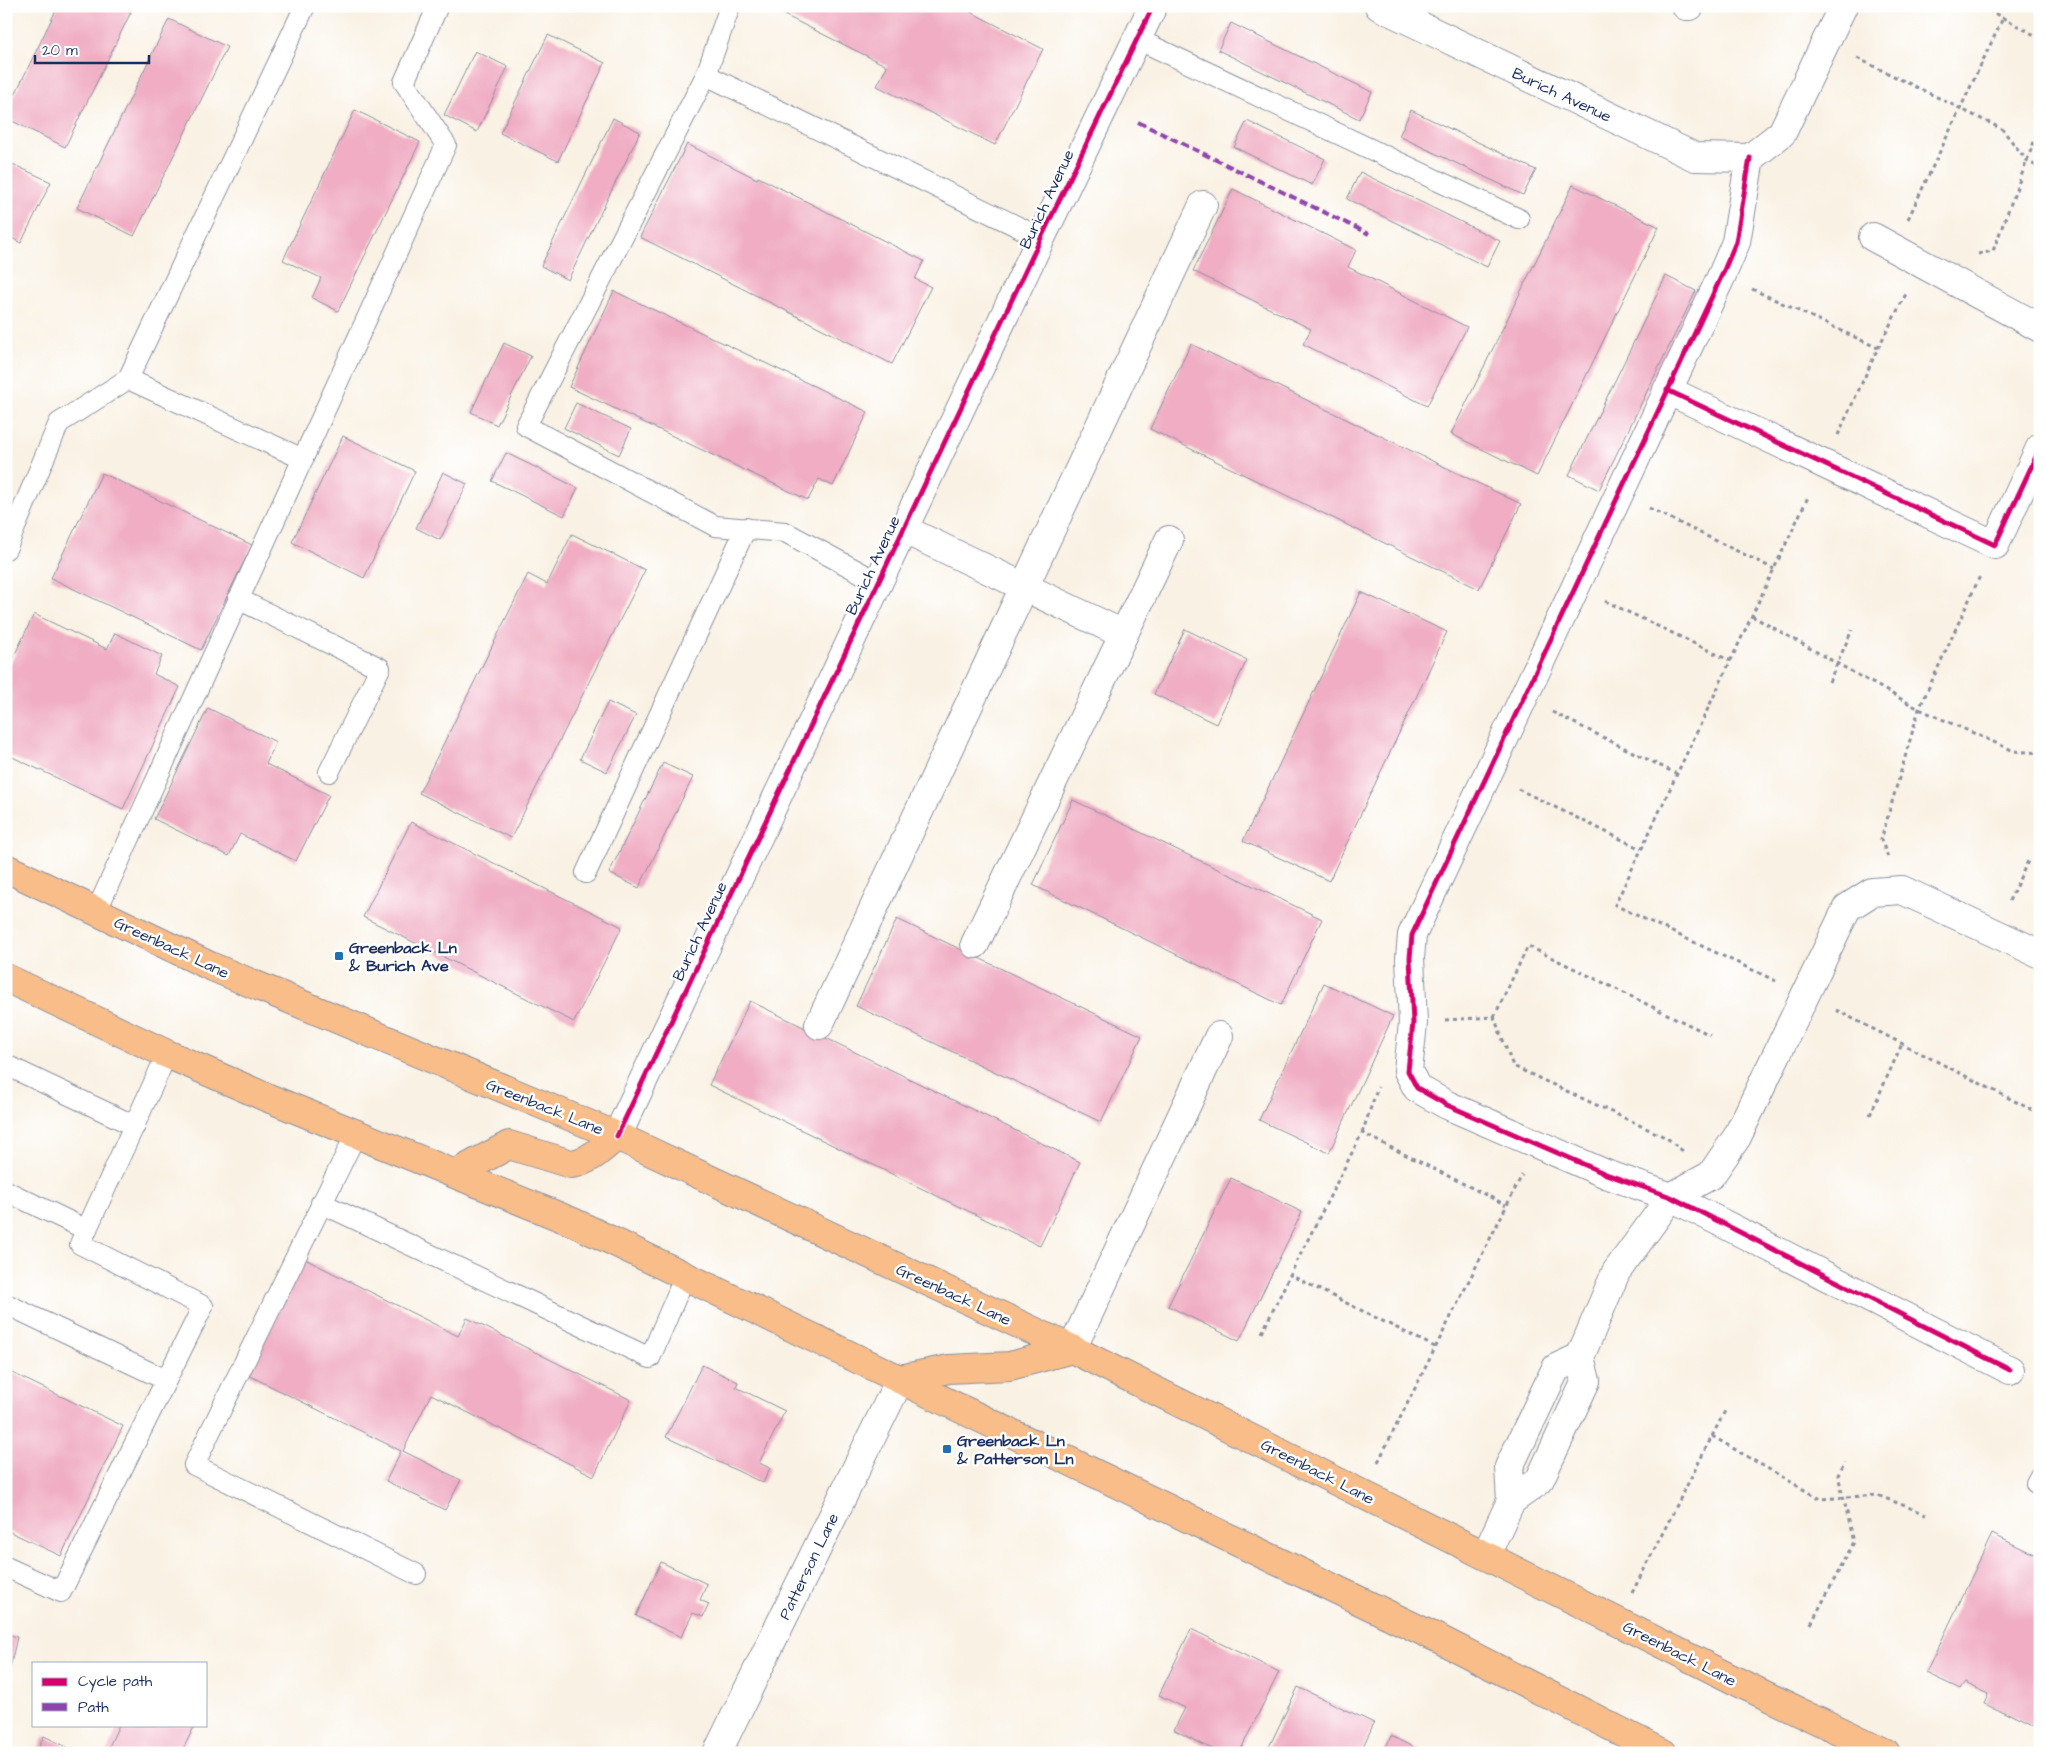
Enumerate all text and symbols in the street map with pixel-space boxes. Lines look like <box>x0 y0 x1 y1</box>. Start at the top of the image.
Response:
scale bar <box>35 32 149 64</box>
text: 20 m <box>42 40 78 61</box>
street label: Burich Avenue <box>1508 62 1615 128</box>
street label: Burich Avenue <box>1014 146 1080 253</box>
street label: Burich Avenue <box>840 512 906 619</box>
street label: Burich Avenue <box>667 878 733 985</box>
street label: Greenback Lane <box>110 912 233 984</box>
place label: Greenback Ln & Burich Ave <box>348 937 457 977</box>
marker: Greenback Ln & Burich Ave <box>333 950 345 962</box>
street label: Greenback Lane <box>483 1073 607 1141</box>
street label: Greenback Lane <box>892 1259 1015 1331</box>
place label: Greenback Ln & Patterson Ln <box>956 1430 1073 1470</box>
street label: Greenback Lane <box>1257 1434 1378 1510</box>
marker: Greenback Ln & Patterson Ln <box>941 1443 953 1455</box>
street label: Patterson Lane <box>774 1509 844 1623</box>
street label: Greenback Lane <box>1619 1616 1740 1692</box>
legend <box>32 1662 208 1726</box>
text: Cycle path <box>78 1671 153 1693</box>
text: Path <box>78 1697 109 1718</box>

